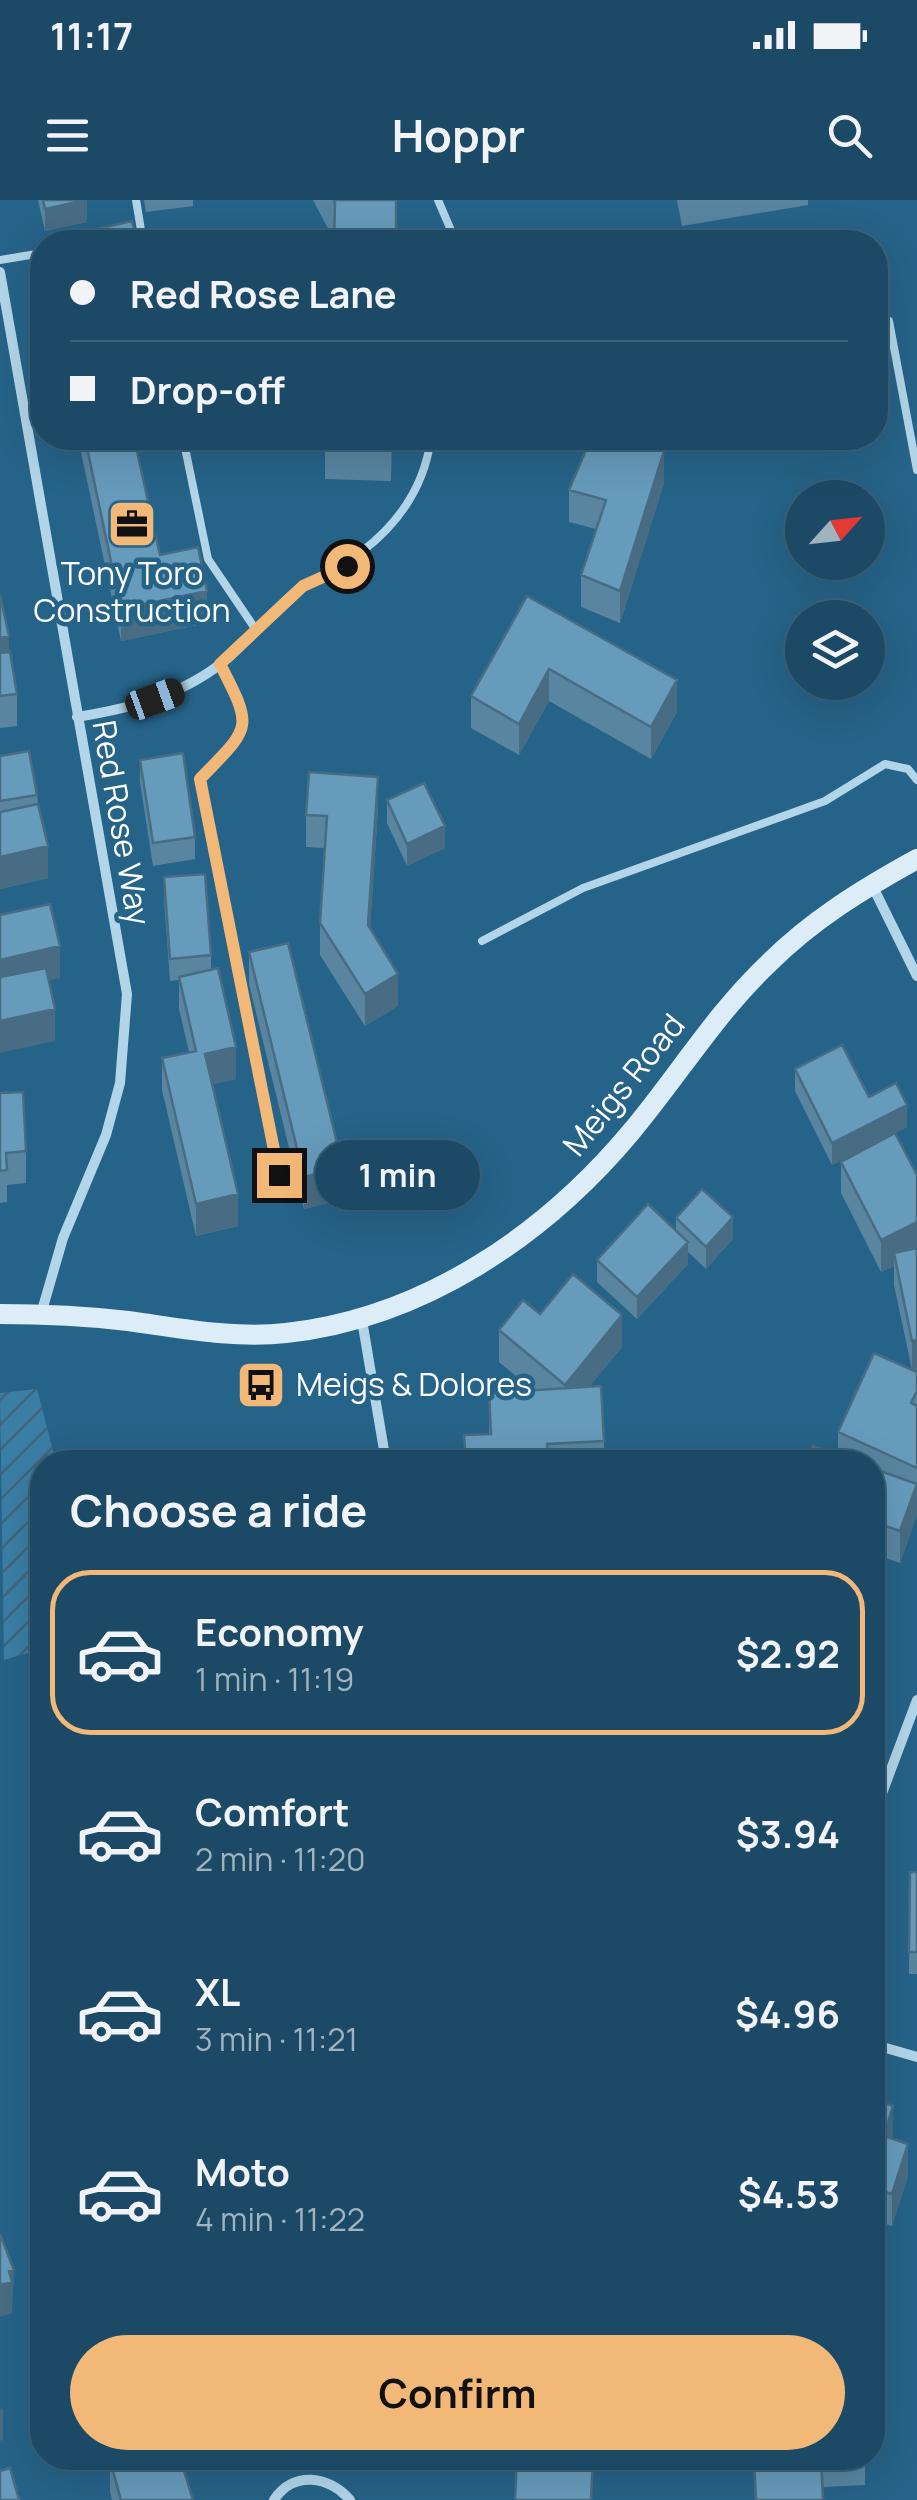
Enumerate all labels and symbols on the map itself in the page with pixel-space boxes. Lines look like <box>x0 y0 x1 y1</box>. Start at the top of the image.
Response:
north arrow <box>785 480 885 580</box>
office icon: Tony Toro Construction <box>106 498 158 550</box>
route start <box>325 544 370 589</box>
place label: Tony Toro Construction <box>34 551 230 632</box>
car <box>122 675 188 723</box>
street label: Red Rose Way <box>82 717 162 929</box>
street label: Meigs Road <box>552 1004 694 1165</box>
callout: 1 min <box>314 1140 479 1210</box>
route end <box>257 1153 302 1198</box>
bus stop icon: Meigs & Dolores <box>235 1359 287 1411</box>
place label: Meigs & Dolores <box>296 1362 532 1406</box>

